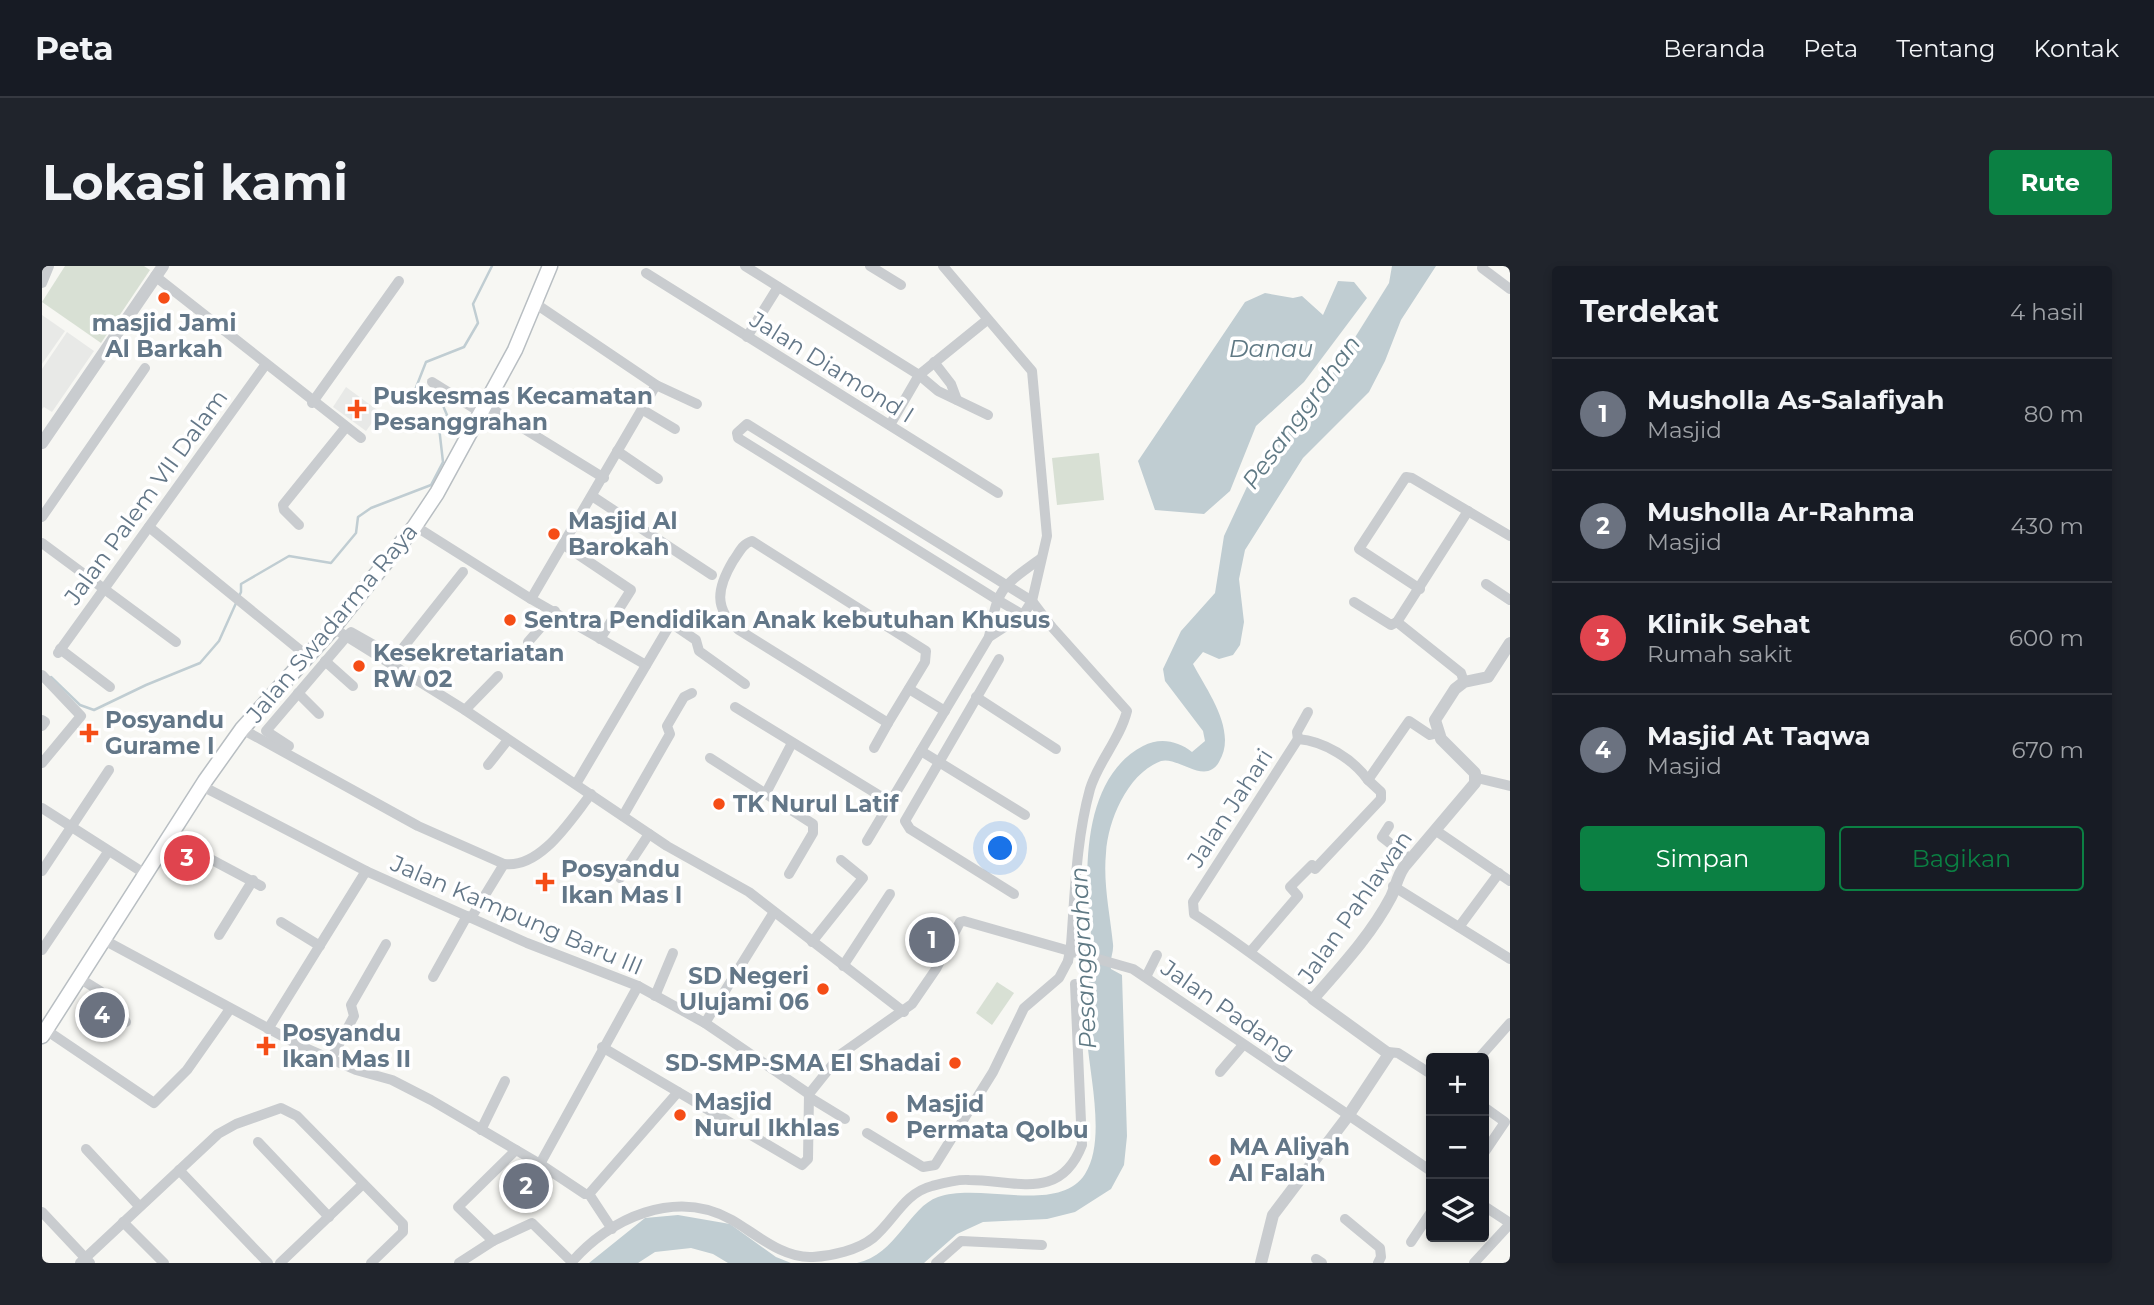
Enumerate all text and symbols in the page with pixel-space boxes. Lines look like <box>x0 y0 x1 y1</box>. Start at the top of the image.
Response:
text: Peta <box>35 28 114 68</box>
text: Beranda <box>1663 34 1765 63</box>
text: Peta <box>1803 34 1858 63</box>
text: Tentang <box>1896 34 1995 63</box>
text: Kontak <box>2033 34 2119 63</box>
button: Rute <box>1989 150 2112 215</box>
text: Lokasi kami <box>42 153 348 212</box>
marker: masjid Jami Al Barkah <box>156 290 172 306</box>
text: Terdekat <box>1580 293 1719 330</box>
text: 4 hasil <box>2010 298 2084 326</box>
street label: Jalan Diamond I <box>744 305 919 429</box>
place label: masjid Jami Al Barkah <box>92 309 236 363</box>
water label: Pesanggrahan <box>1236 330 1366 494</box>
water label: Danau <box>1229 334 1313 363</box>
place label: Puskesmas Kecamatan Pesanggrahan <box>373 382 653 436</box>
street label: Jalan Palem VII Dalam <box>58 384 233 611</box>
text: Musholla As-Salafiyah <box>1647 384 1944 416</box>
marker: Puskesmas Kecamatan Pesanggrahan <box>347 399 367 419</box>
text: 1 <box>1598 400 1608 428</box>
text: 80 m <box>2024 400 2084 428</box>
text: Masjid <box>1647 416 1722 444</box>
text: Musholla Ar-Rahma <box>1647 496 1915 528</box>
place label: Masjid Al Barokah <box>568 507 677 561</box>
text: 2 <box>1596 512 1610 540</box>
text: 430 m <box>2011 512 2084 540</box>
street label: Jalan Swadarma Raya <box>240 518 423 729</box>
marker: Masjid Al Barokah <box>546 526 562 542</box>
text: Masjid <box>1647 528 1722 556</box>
place label: Sentra Pendidikan Anak kebutuhan Khusus <box>524 606 1050 634</box>
text: Klinik Sehat <box>1647 608 1810 640</box>
marker: Sentra Pendidikan Anak kebutuhan Khusus <box>502 612 518 628</box>
text: 3 <box>1596 624 1610 652</box>
text: 600 m <box>2009 624 2084 652</box>
place label: Kesekretariatan RW 02 <box>373 639 564 693</box>
text: Rumah sakit <box>1647 640 1793 668</box>
marker: Kesekretariatan RW 02 <box>351 658 367 674</box>
place label: Posyandu Gurame I <box>105 706 224 760</box>
text: Masjid At Taqwa <box>1647 720 1871 752</box>
marker: Posyandu Gurame I <box>79 723 99 743</box>
text: 4 <box>1595 736 1611 764</box>
text: 670 m <box>2011 736 2084 764</box>
street label: Jalan Jahari <box>1181 743 1279 873</box>
text: Masjid <box>1647 752 1722 780</box>
place label: TK Nurul Latif <box>733 790 899 818</box>
marker: TK Nurul Latif <box>711 796 727 812</box>
street label: Jalan Pahlawan <box>1291 825 1418 990</box>
button: Simpan <box>1580 826 1825 891</box>
button: Bagikan <box>1839 826 2084 891</box>
your location <box>983 831 1017 865</box>
pin: 3 <box>164 832 210 884</box>
street label: Jalan Kampung Baru III <box>386 849 647 981</box>
place label: Posyandu Ikan Mas I <box>561 855 682 909</box>
water label: Pesanggrahan <box>1064 866 1102 1050</box>
marker: Posyandu Ikan Mas I <box>535 872 555 892</box>
pin: 1 <box>909 914 955 966</box>
street label: Jalan Padang <box>1155 953 1300 1066</box>
place label: SD Negeri Ulujami 06 <box>679 962 809 1016</box>
marker: SD Negeri Ulujami 06 <box>815 981 831 997</box>
pin: 4 <box>79 989 125 1041</box>
place label: Posyandu Ikan Mas II <box>282 1019 411 1073</box>
marker: Posyandu Ikan Mas II <box>256 1036 276 1056</box>
place label: SD-SMP-SMA El Shadai <box>665 1049 941 1077</box>
map controls <box>1426 1053 1489 1242</box>
button: + <box>1426 1053 1489 1116</box>
marker: SD-SMP-SMA El Shadai <box>947 1055 963 1071</box>
place label: Masjid Nurul Ikhlas <box>694 1088 839 1142</box>
place label: Masjid Permata Qolbu <box>906 1090 1089 1144</box>
marker: Masjid Nurul Ikhlas <box>672 1107 688 1123</box>
marker: Masjid Permata Qolbu <box>884 1109 900 1125</box>
button: − <box>1426 1116 1489 1179</box>
place label: MA Aliyah Al Falah <box>1228 1133 1350 1187</box>
marker: MA Aliyah Al Falah <box>1207 1152 1223 1168</box>
pin: 2 <box>503 1160 549 1212</box>
button: layers <box>1426 1179 1489 1242</box>

